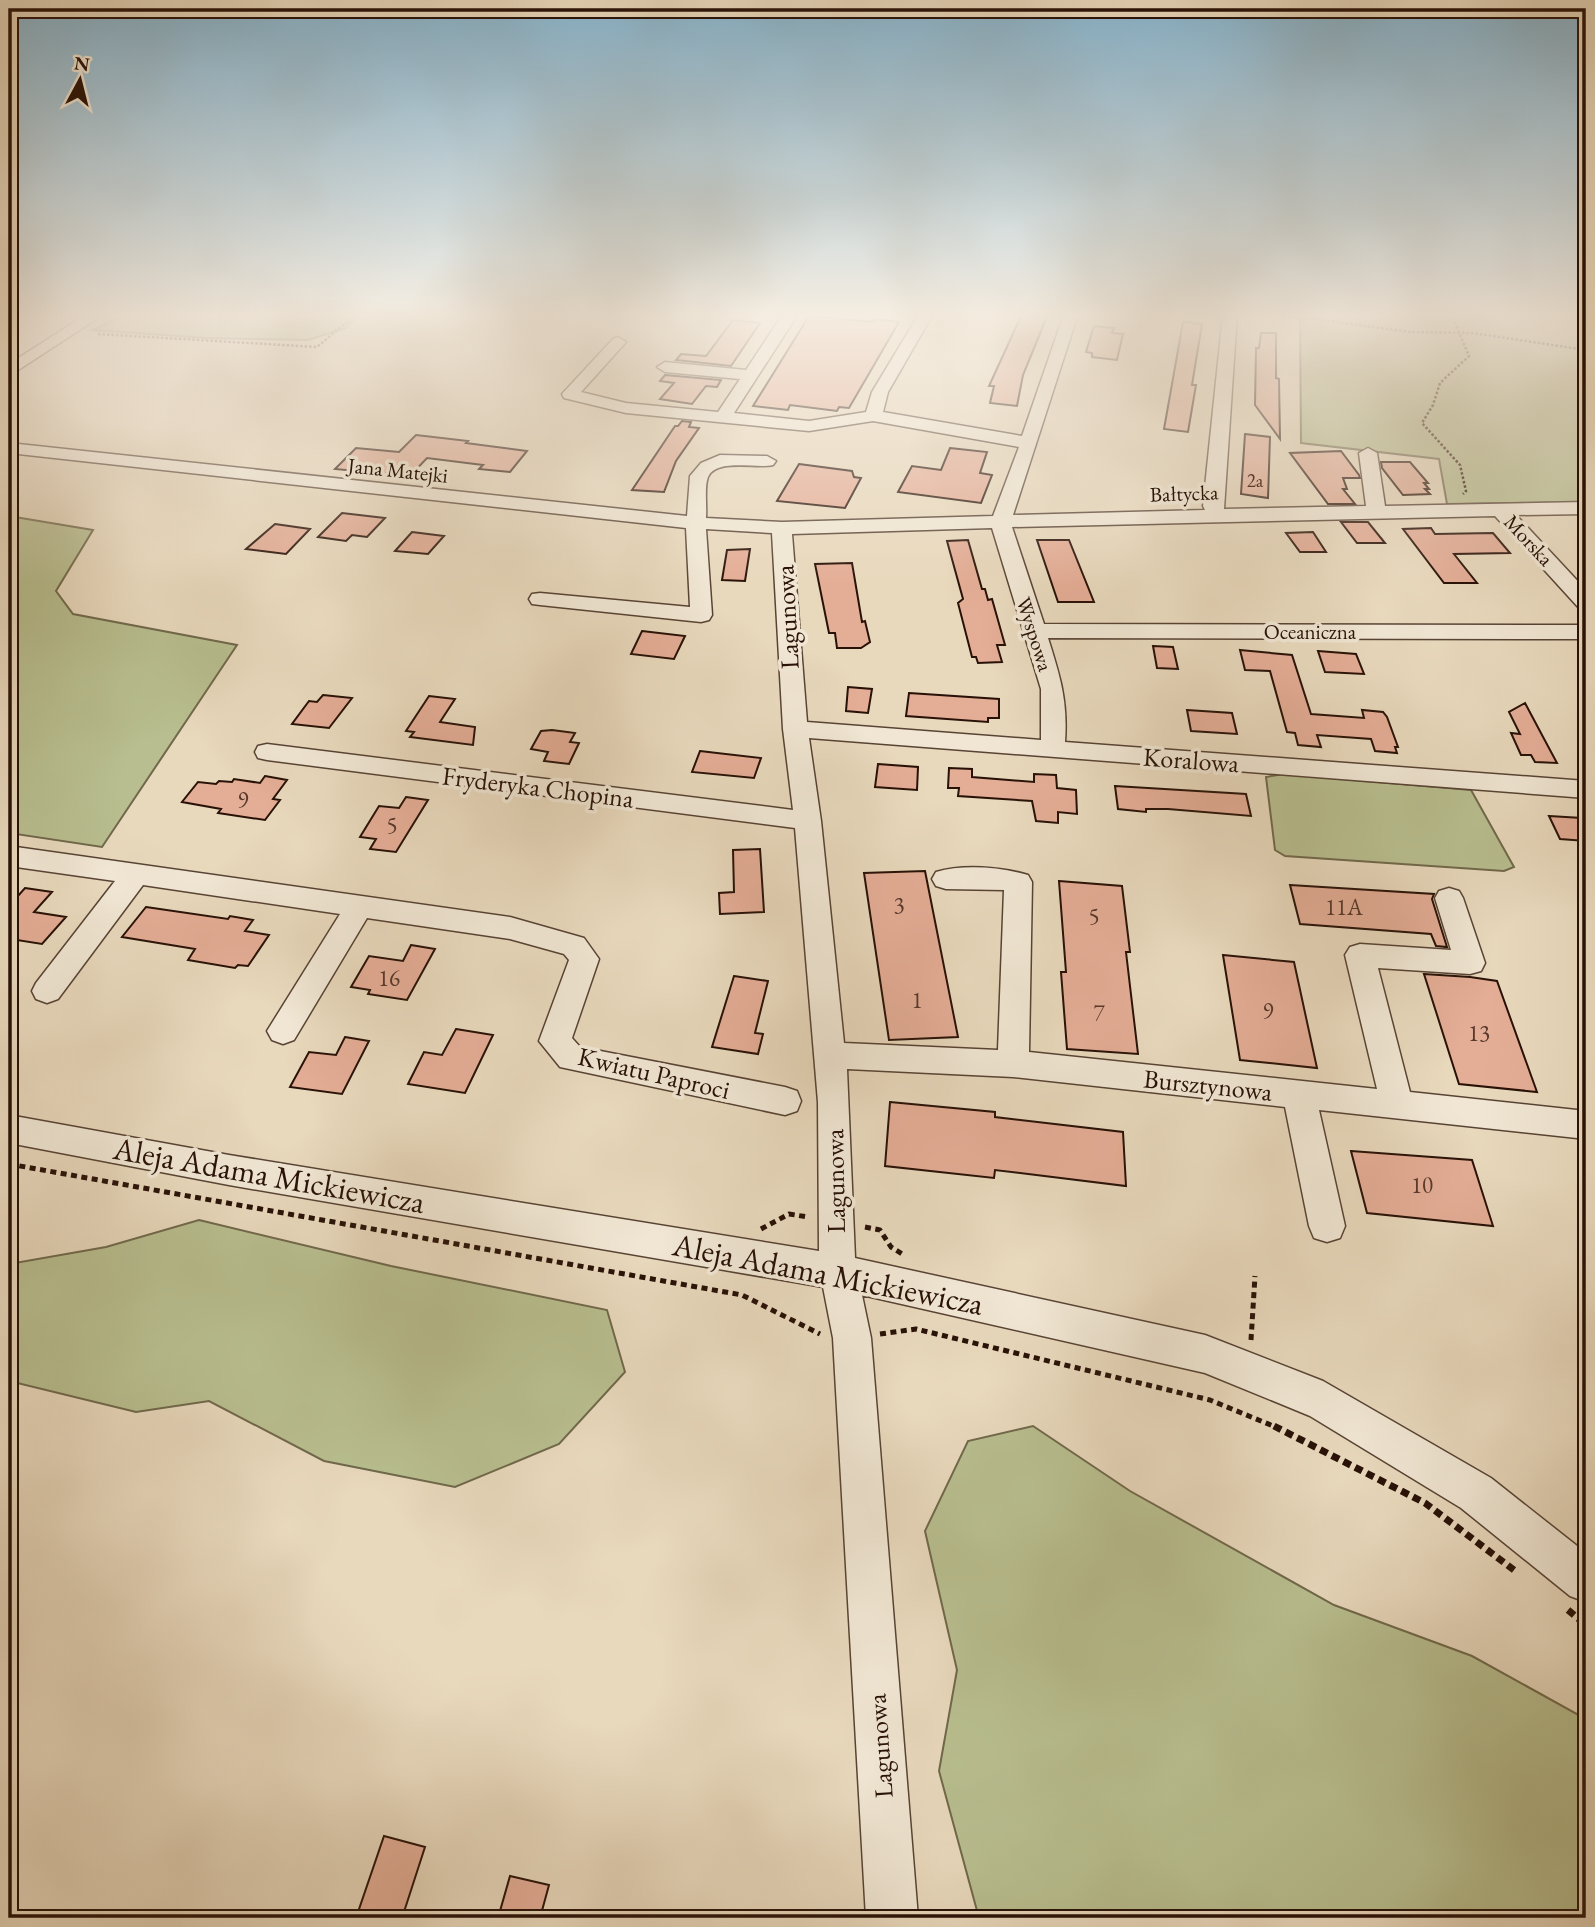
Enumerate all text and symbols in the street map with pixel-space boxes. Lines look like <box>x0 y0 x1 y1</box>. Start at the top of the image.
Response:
north arrow <box>46 46 116 116</box>
text: N <box>73 50 92 77</box>
street label: Jana Matejki <box>345 451 449 489</box>
house number: 2a <box>1247 468 1264 493</box>
street label: Bałtycka <box>1149 478 1219 508</box>
street label: Morska <box>1498 509 1560 572</box>
street label: Lagunowa <box>767 563 807 670</box>
street label: Wyspowa <box>1010 593 1060 675</box>
street label: Oceaniczna <box>1264 618 1357 645</box>
street label: Koralowa <box>1142 740 1241 780</box>
street label: Fryderyka Chopina <box>440 758 636 816</box>
house number: 9 <box>237 785 249 815</box>
house number: 5 <box>386 810 398 840</box>
house number: 3 <box>893 890 905 920</box>
house number: 11A <box>1325 892 1364 922</box>
house number: 5 <box>1088 901 1100 931</box>
house number: 16 <box>378 963 400 993</box>
house number: 1 <box>911 985 923 1015</box>
house number: 9 <box>1262 996 1274 1026</box>
house number: 7 <box>1093 998 1105 1028</box>
house number: 13 <box>1468 1018 1490 1048</box>
street label: Kwiatu Paproci <box>575 1039 733 1107</box>
street label: Bursztynowa <box>1142 1061 1275 1109</box>
street label: Aleja Adama Mickiewicza <box>109 1127 428 1223</box>
street label: Lagunowa <box>817 1128 853 1234</box>
house number: 10 <box>1411 1170 1433 1200</box>
street label: Aleja Adama Mickiewicza <box>668 1223 987 1325</box>
street label: Lagunowa <box>859 1692 901 1799</box>

